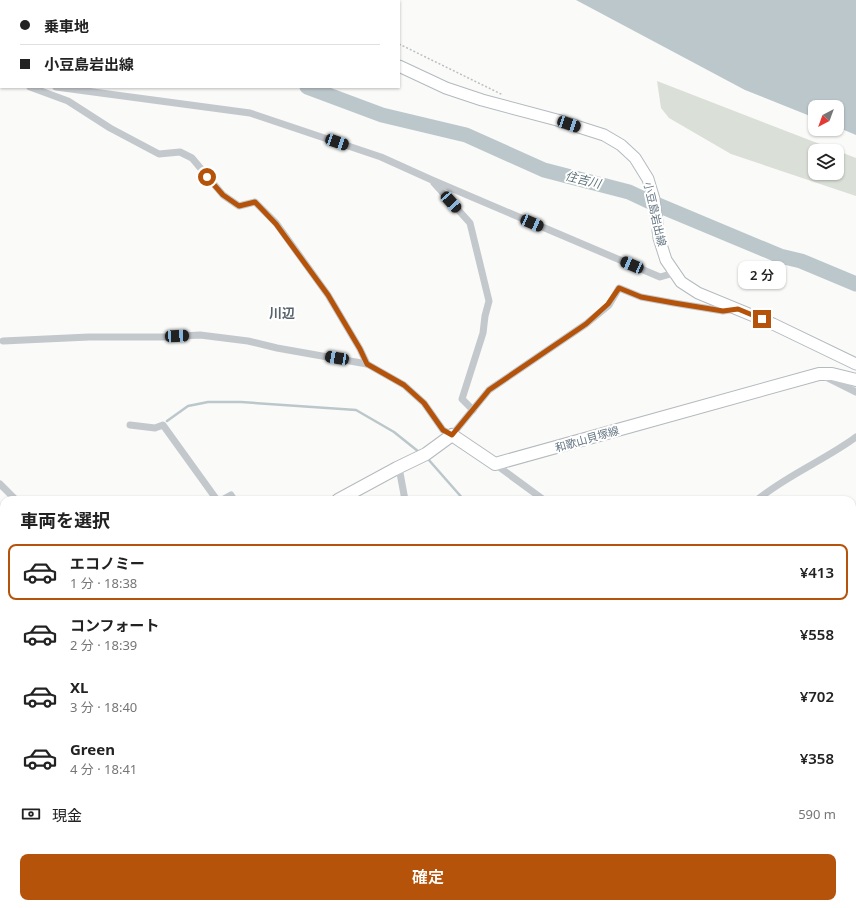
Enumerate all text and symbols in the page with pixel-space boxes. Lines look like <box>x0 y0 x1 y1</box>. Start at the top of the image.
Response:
text: 乗車地 <box>44 16 89 36</box>
text: 小豆島岩出線 <box>44 54 134 74</box>
north arrow <box>808 100 844 136</box>
map controls <box>808 100 844 180</box>
car <box>556 114 582 134</box>
car <box>324 132 350 152</box>
button: layers <box>808 144 844 180</box>
water label: 住吉川 <box>564 167 605 193</box>
route start <box>198 168 216 186</box>
street label: 小豆島岩出線 <box>641 180 670 248</box>
car <box>439 189 463 215</box>
car <box>519 213 545 233</box>
car <box>619 255 645 275</box>
callout: 2 分 <box>738 261 786 289</box>
text: 2 分 <box>750 266 774 284</box>
district label: 川辺 <box>269 304 295 322</box>
route end <box>753 310 771 328</box>
car <box>165 329 189 343</box>
car <box>324 350 350 366</box>
street label: 和歌山貝塚線 <box>553 422 621 455</box>
text: 車両を選択 <box>20 508 110 532</box>
text: エコノミー <box>70 553 145 573</box>
icon: car <box>22 554 58 590</box>
text: ¥413 <box>800 562 834 582</box>
text: 1 分 · 18:38 <box>70 574 137 592</box>
text: コンフォート <box>70 615 160 635</box>
icon: car <box>22 616 58 652</box>
text: ¥558 <box>800 624 834 644</box>
text: 2 分 · 18:39 <box>70 636 137 654</box>
text: XL <box>70 677 88 697</box>
icon: car <box>22 678 58 714</box>
text: ¥702 <box>800 686 834 706</box>
text: 3 分 · 18:40 <box>70 698 137 716</box>
text: Green <box>70 739 115 759</box>
icon: car <box>22 740 58 776</box>
text: ¥358 <box>800 748 834 768</box>
text: 4 分 · 18:41 <box>70 760 137 778</box>
icon: cash <box>20 803 42 825</box>
text: 現金 <box>52 805 82 825</box>
text: 590 m <box>798 805 836 823</box>
button: 確定 <box>20 854 836 900</box>

